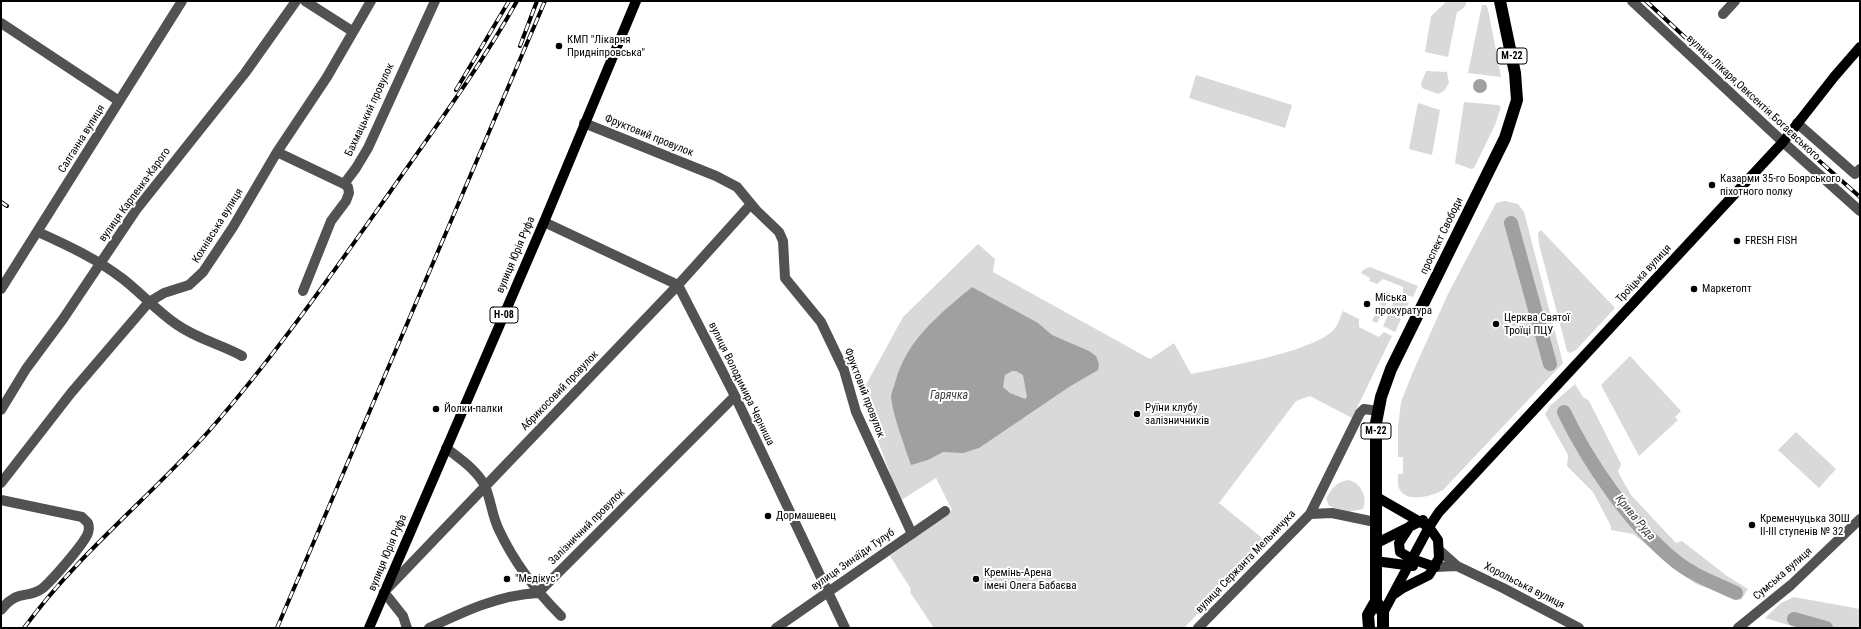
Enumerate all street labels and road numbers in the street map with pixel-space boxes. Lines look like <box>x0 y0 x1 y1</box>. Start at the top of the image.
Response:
street label: вулиця Лікаря Овксентія Богаєвського <box>1683 32 1823 164</box>
road number: М-22 <box>1497 48 1527 64</box>
street label: Бахмацький провулок <box>343 61 397 159</box>
street label: Салганна вулиця <box>56 103 108 175</box>
street label: Фруктовий провулок <box>603 112 695 160</box>
street label: вулиця Карпенка-Карого <box>96 145 174 245</box>
street label: Кохнівська вулиця <box>190 186 246 266</box>
street label: проспект Свободи <box>1418 195 1466 277</box>
street label: вулиця Юрія Руфа <box>494 215 538 295</box>
street label: Троїцька вулиця <box>1614 242 1674 306</box>
road number: Н-08 <box>490 307 518 323</box>
street label: вулиця Володимира Черниша <box>705 320 777 448</box>
street label: Фруктовий провулок <box>841 346 887 440</box>
street label: Абрикосовий провулок <box>518 348 602 434</box>
road number: М-22 <box>1361 423 1391 439</box>
street label: Залізничний провулок <box>546 486 628 568</box>
street label: вулиця Сержанта Мельничука <box>1193 508 1299 616</box>
street label: вулиця Юрія Руфа <box>366 513 410 593</box>
street label: вулиця Зинаїди Тулуб <box>809 526 897 594</box>
street label: Сумська вулиця <box>1751 545 1815 603</box>
street label: Хорольська вулиця <box>1481 560 1567 612</box>

